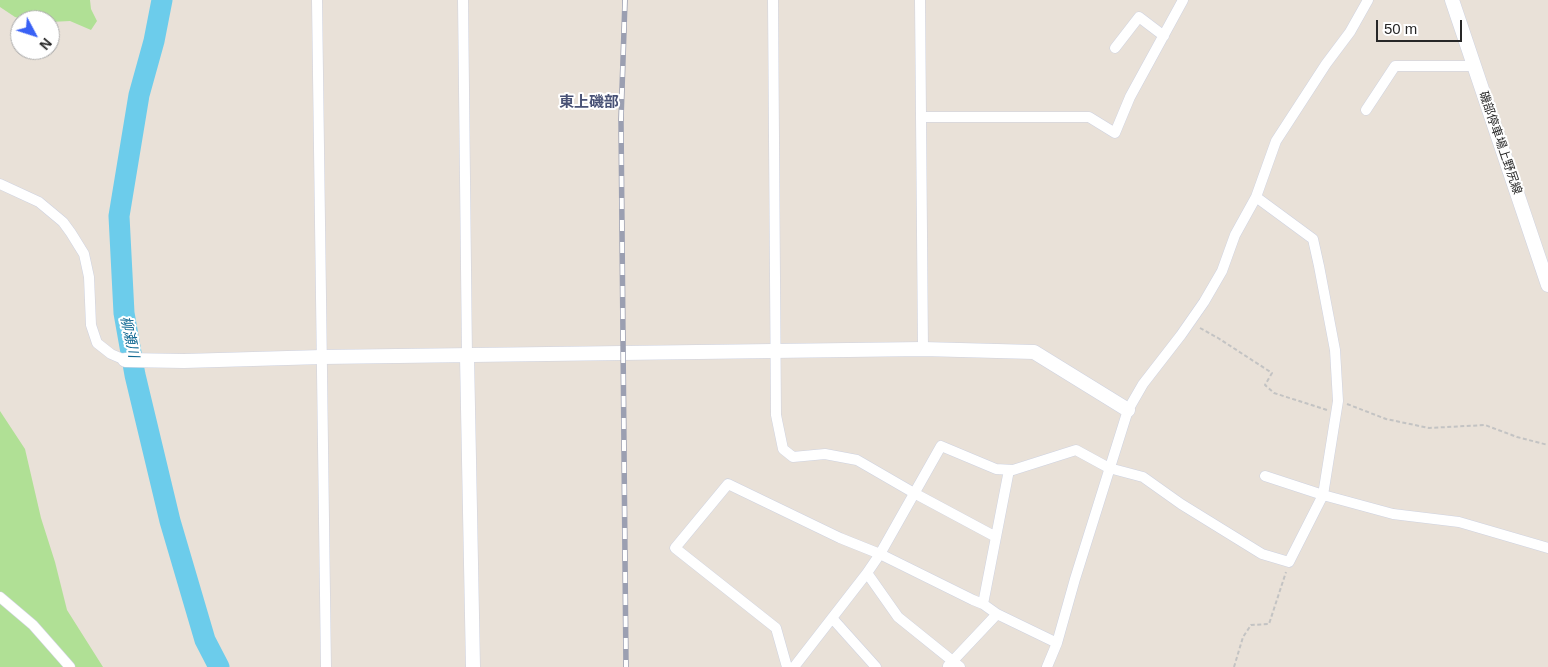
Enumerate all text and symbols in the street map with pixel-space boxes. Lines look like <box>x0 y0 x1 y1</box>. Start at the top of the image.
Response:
north arrow <box>10 10 60 60</box>
scale bar <box>1378 10 1464 42</box>
text: 50 m <box>1384 20 1417 37</box>
text: N <box>36 35 55 53</box>
street label: 磯部停車場上野尻線 <box>1476 90 1524 196</box>
district label: 東上磯部 <box>559 94 619 112</box>
water label: 柳瀬川 <box>116 315 142 359</box>

